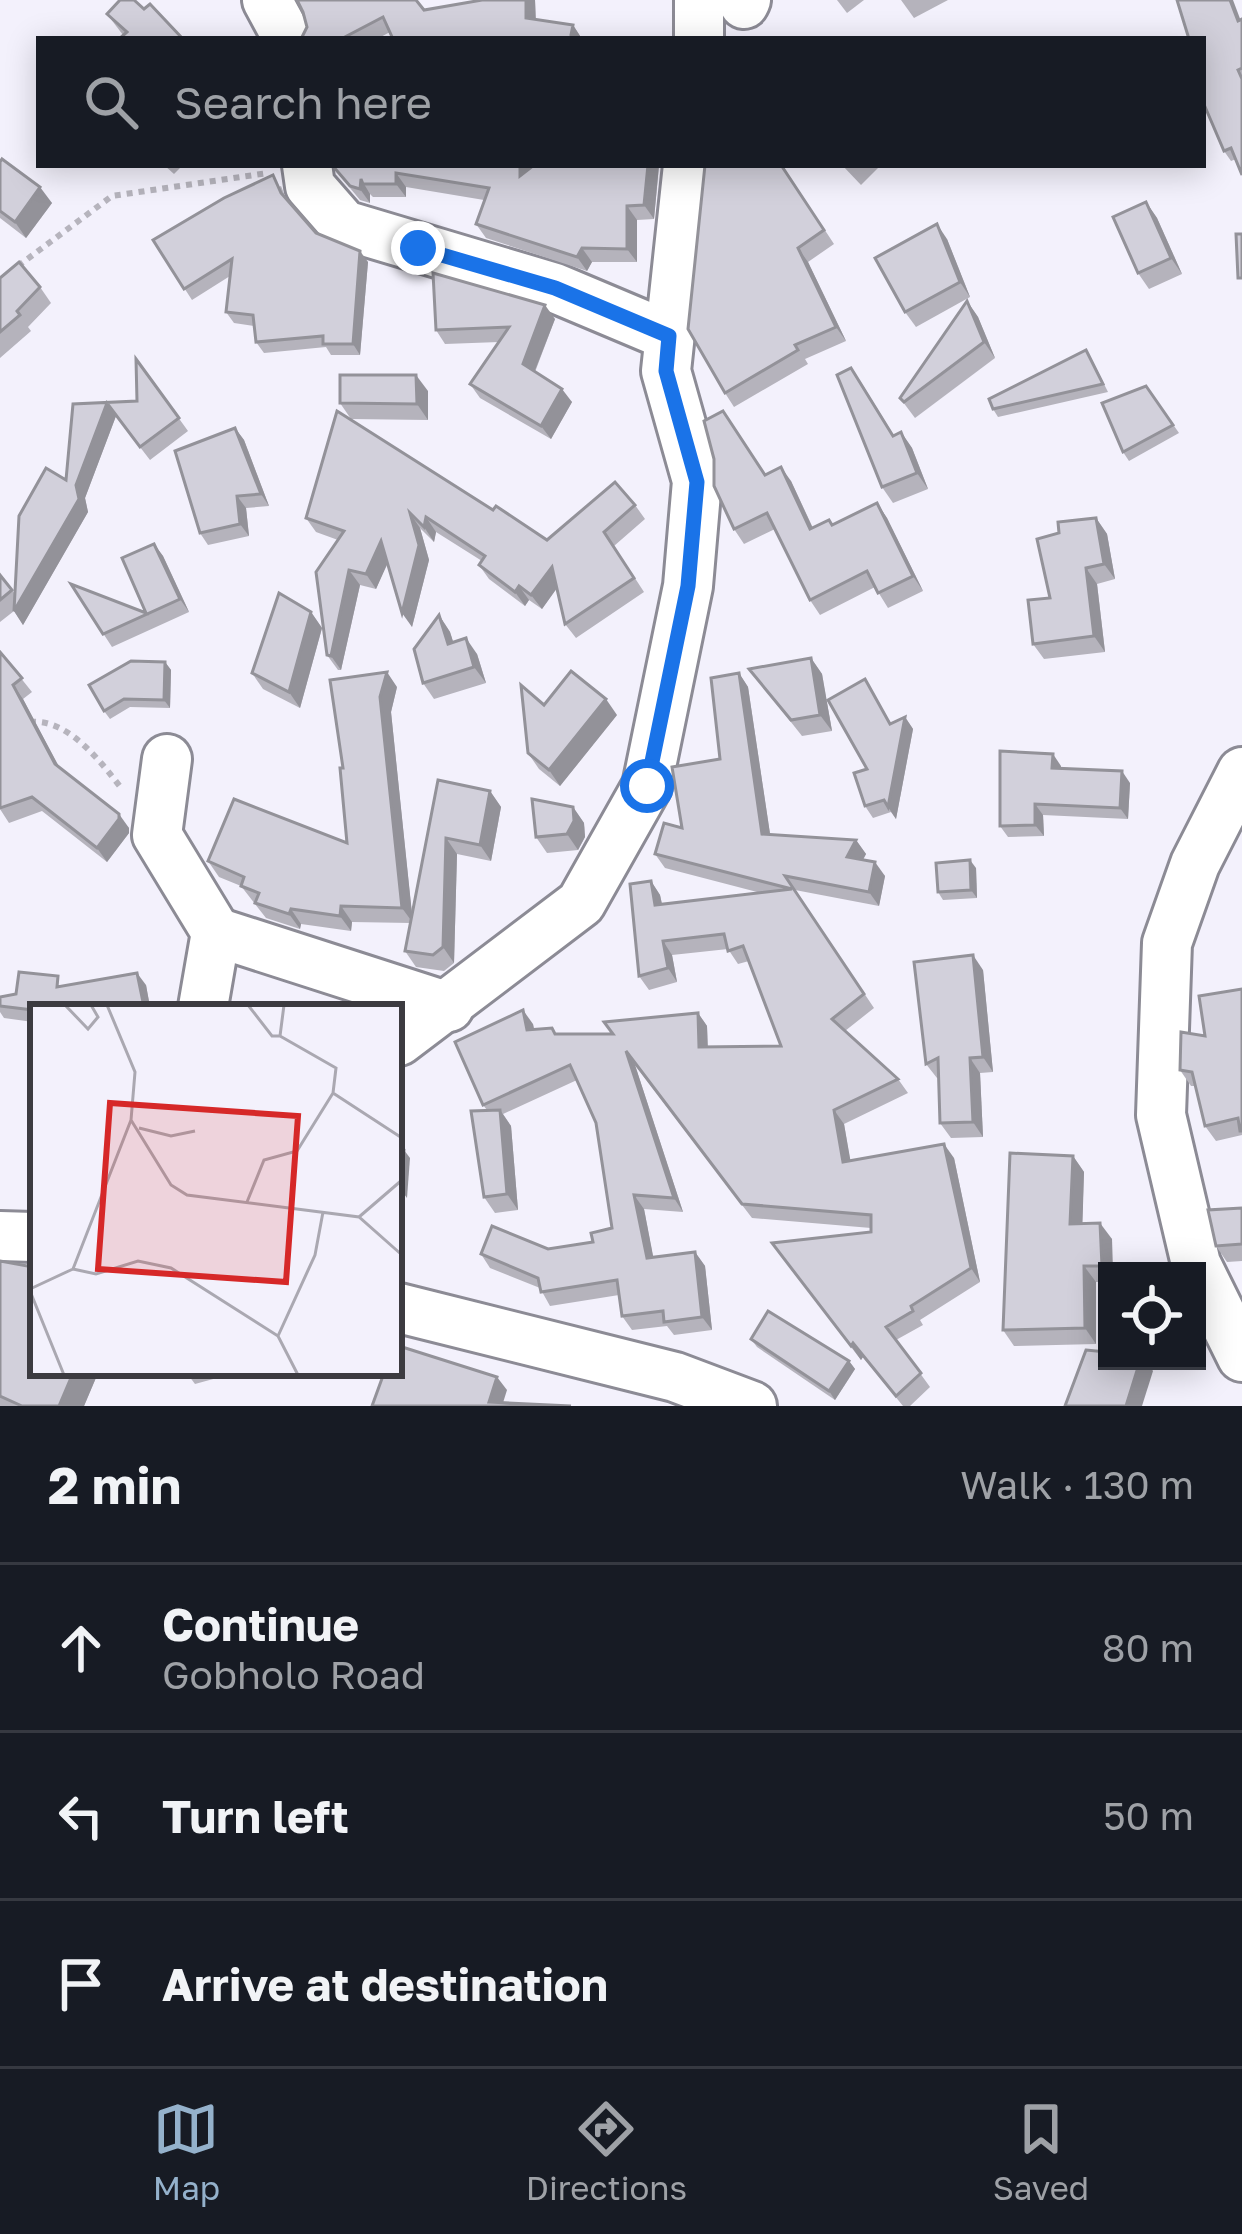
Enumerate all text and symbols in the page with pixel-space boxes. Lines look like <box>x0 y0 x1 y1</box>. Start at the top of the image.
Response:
search box <box>36 36 1206 168</box>
icon: search <box>78 69 144 135</box>
text: Search here <box>174 75 432 129</box>
route end <box>391 221 445 275</box>
route start <box>620 759 674 813</box>
inset map <box>30 1004 402 1376</box>
map controls <box>1098 1262 1206 1370</box>
button: locate <box>1098 1262 1206 1370</box>
text: 2 min <box>48 1454 181 1515</box>
text: Walk · 130 m <box>960 1461 1194 1508</box>
text: Continue <box>162 1597 359 1651</box>
icon: ahead <box>48 1615 114 1681</box>
text: 80 m <box>1102 1624 1194 1671</box>
text: Gobholo Road <box>162 1651 425 1698</box>
icon: left <box>48 1783 114 1849</box>
text: Turn left <box>162 1789 349 1843</box>
text: 50 m <box>1103 1792 1194 1839</box>
icon: arrive <box>48 1951 114 2017</box>
text: Arrive at destination <box>162 1957 608 2011</box>
tab: Map <box>153 2096 220 2207</box>
tab: Directions <box>526 2096 687 2207</box>
tab: Saved <box>993 2096 1089 2207</box>

